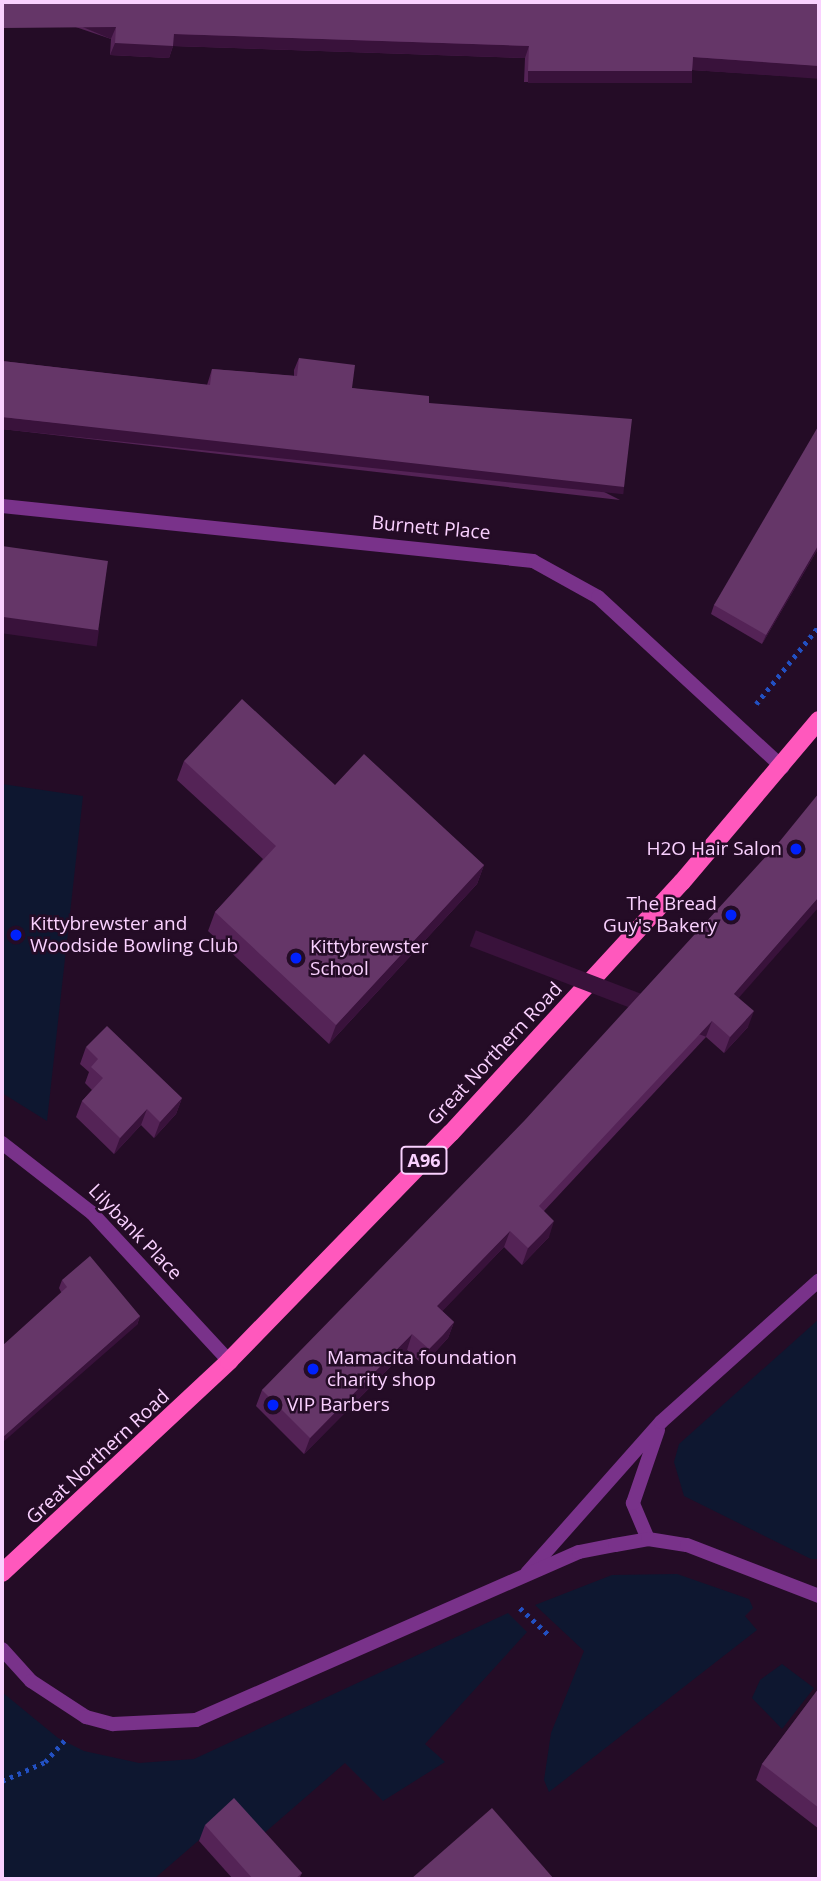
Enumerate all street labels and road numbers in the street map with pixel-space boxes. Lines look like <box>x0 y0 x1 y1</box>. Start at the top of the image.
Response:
street label: Burnett Place <box>371 511 491 545</box>
street label: Great Northern Road <box>423 978 567 1130</box>
road number: A96 <box>400 1146 448 1175</box>
street label: Lilybank Place <box>84 1179 186 1285</box>
street label: Great Northern Road <box>22 1385 174 1529</box>

